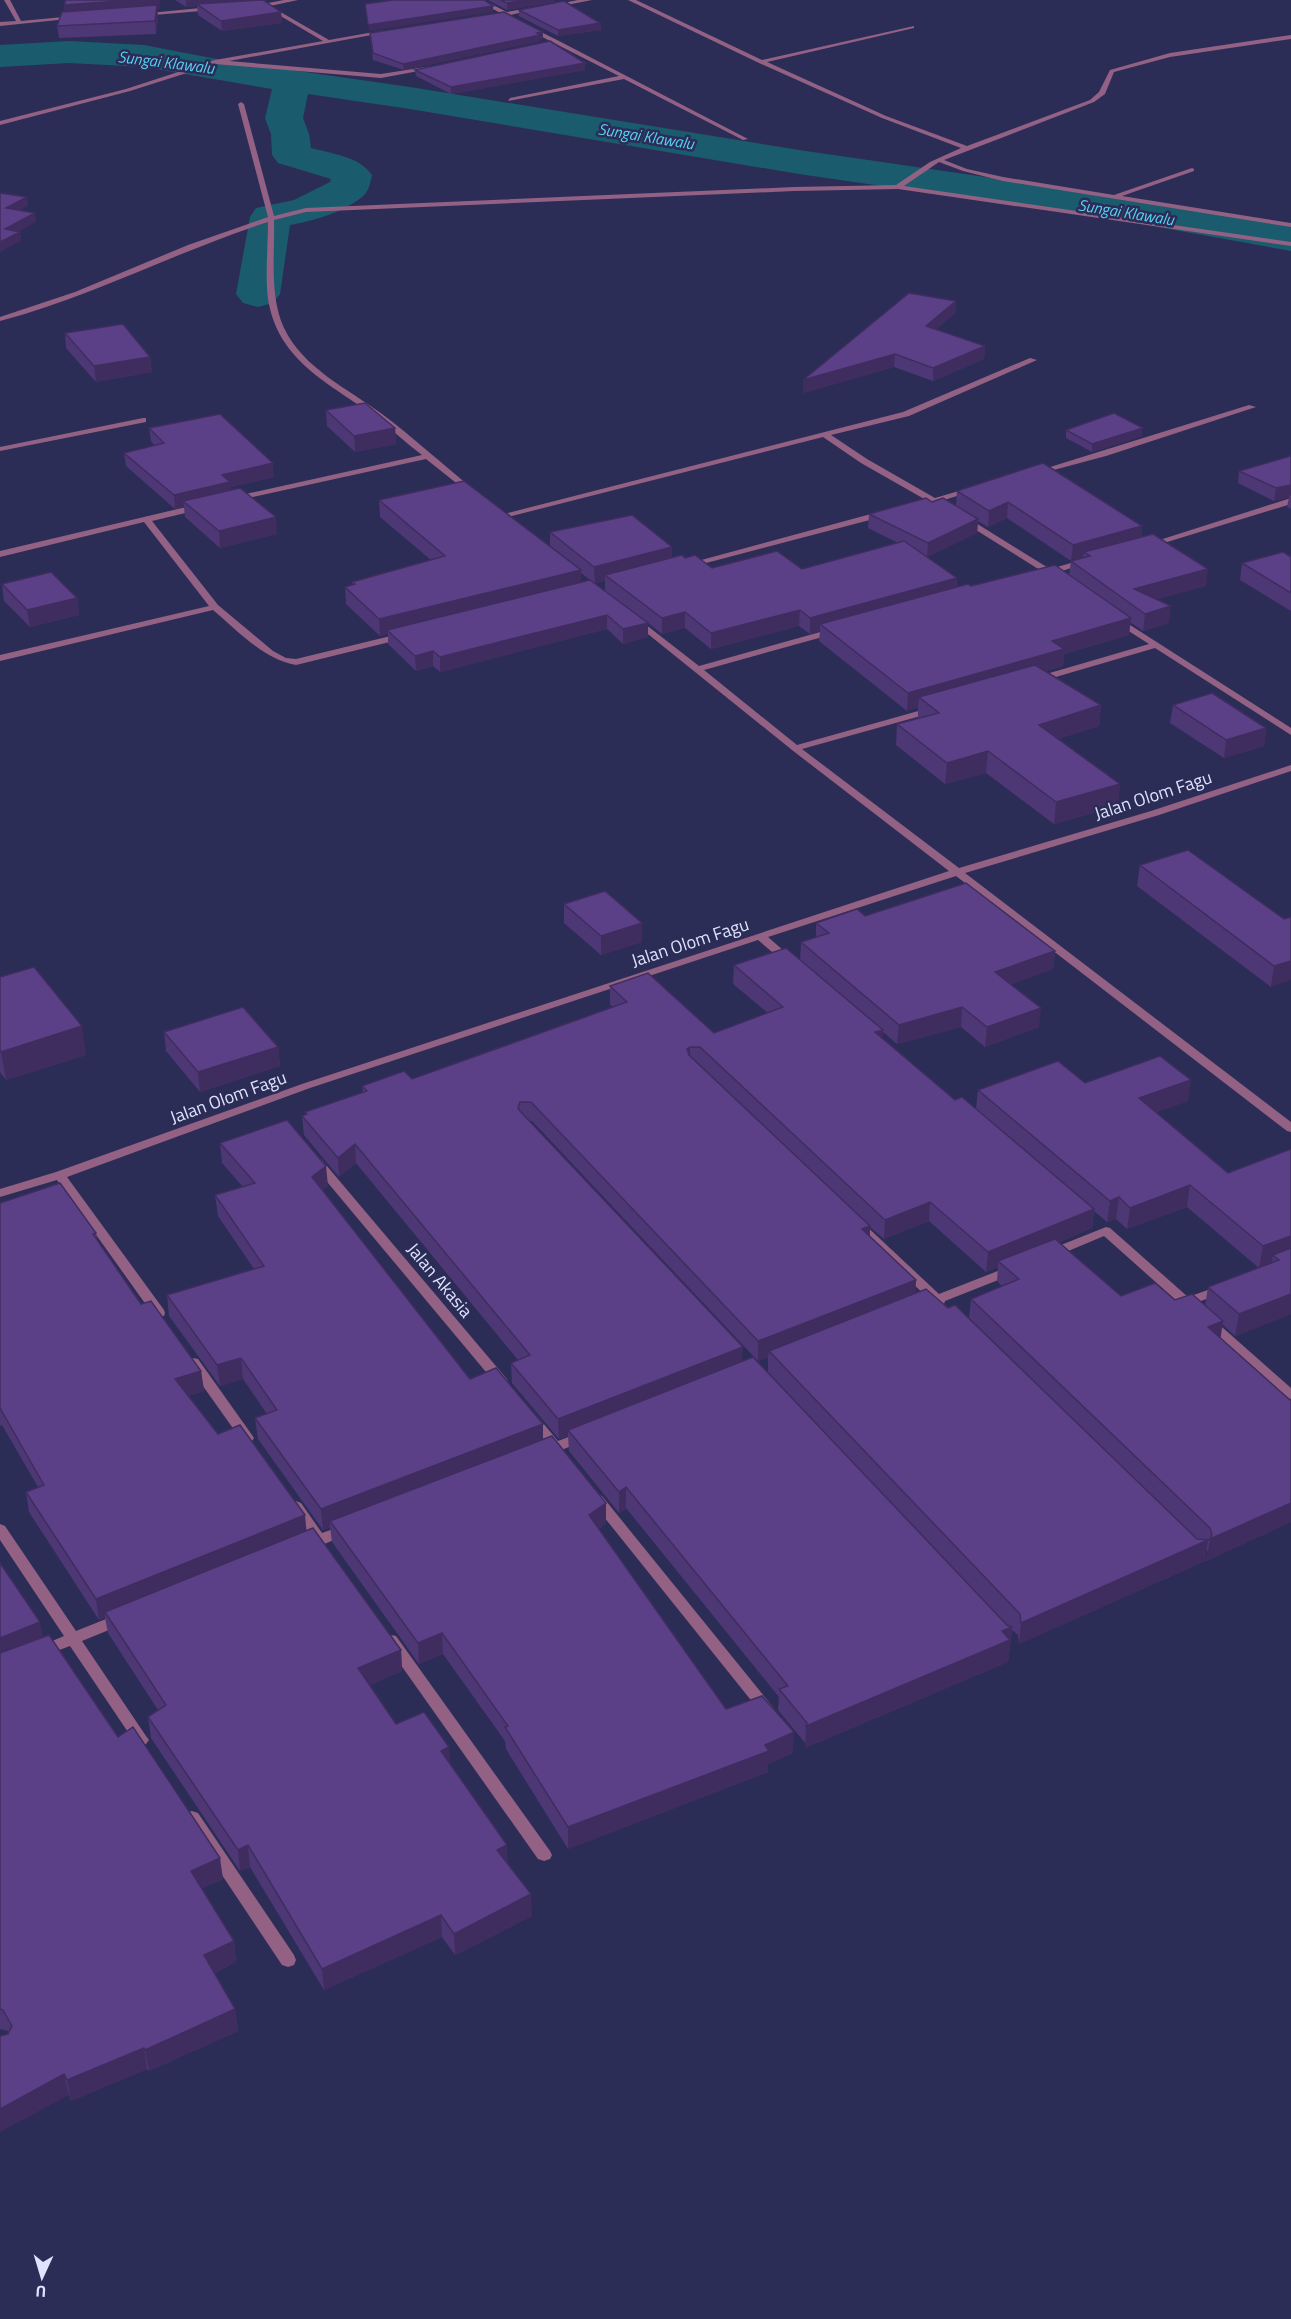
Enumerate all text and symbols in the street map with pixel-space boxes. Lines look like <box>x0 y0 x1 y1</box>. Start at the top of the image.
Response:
water label: Sungai Klawalu <box>116 44 217 80</box>
water label: Sungai Klawalu <box>596 117 697 156</box>
water label: Sungai Klawalu <box>1076 193 1177 232</box>
street label: Jalan Olom Fagu <box>1091 763 1215 827</box>
street label: Jalan Olom Fagu <box>628 910 752 974</box>
street label: Jalan Olom Fagu <box>166 1063 290 1131</box>
street label: Jalan Akasia <box>401 1237 479 1323</box>
north arrow <box>12 2247 72 2307</box>
text: U <box>35 2280 47 2304</box>

